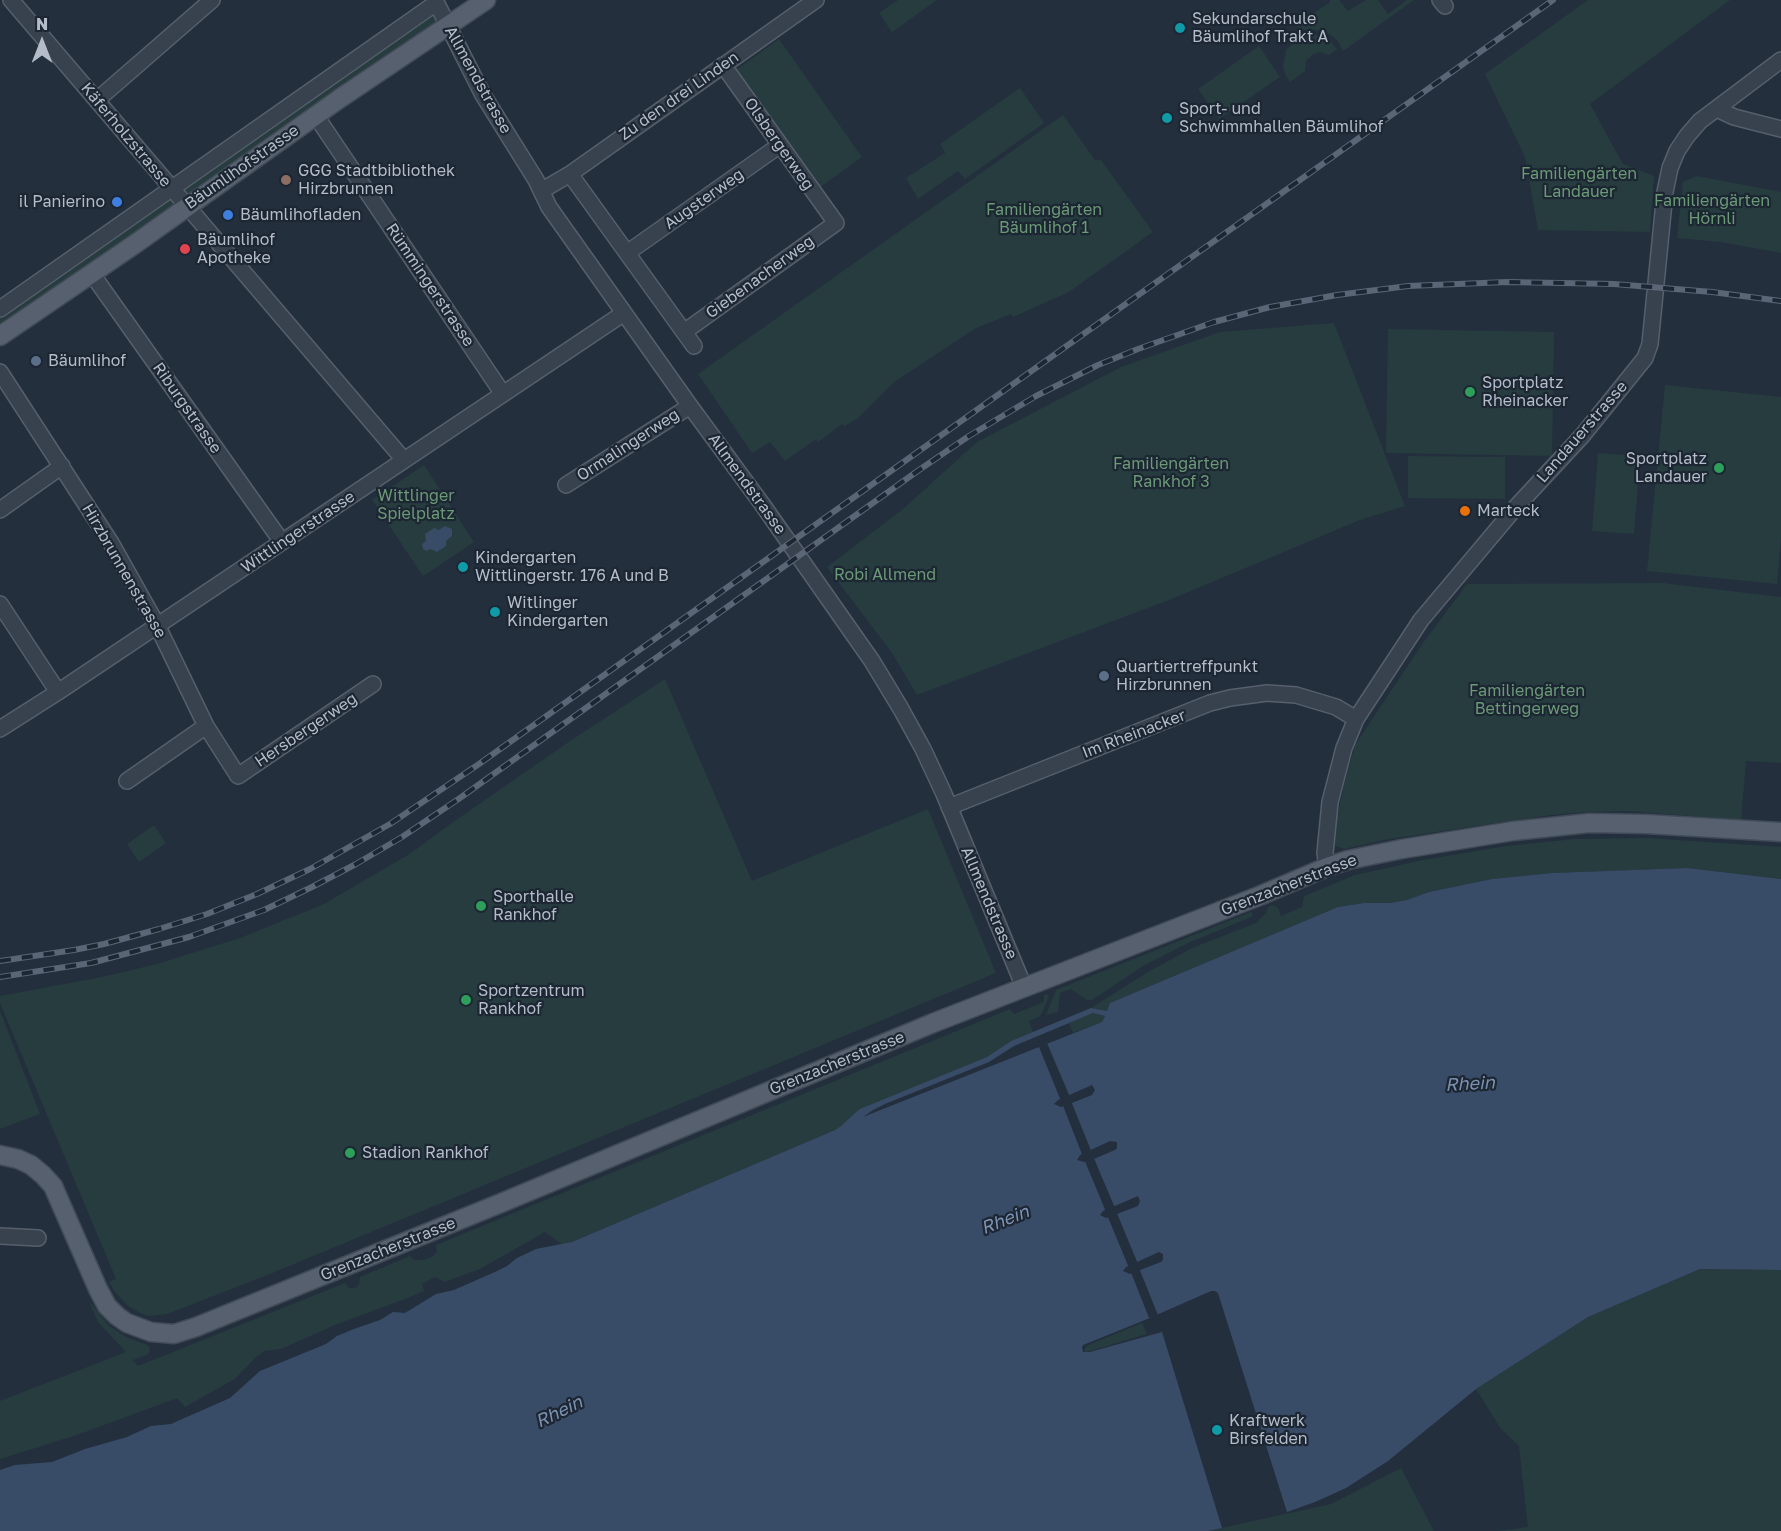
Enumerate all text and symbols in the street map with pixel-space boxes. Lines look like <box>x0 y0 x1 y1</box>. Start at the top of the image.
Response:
place label: Sekundarschule Bäumlihof Trakt A <box>1192 9 1328 47</box>
north arrow <box>12 12 72 72</box>
text: N <box>36 14 48 34</box>
marker: Sekundarschule Bäumlihof Trakt A <box>1173 21 1187 35</box>
street label: Allmendstrasse <box>441 23 515 137</box>
street label: Zu den drei Linden <box>615 48 743 144</box>
street label: Käferholzstrasse <box>77 79 175 191</box>
street label: Olsbergerweg <box>740 94 818 194</box>
place label: Sport- und Schwimmhallen Bäumlihof <box>1179 99 1383 137</box>
marker: Sport- und Schwimmhallen Bäumlihof <box>1160 111 1174 125</box>
street label: Bäumlihofstrasse <box>181 121 303 213</box>
place label: GGG Stadtbibliothek Hirzbrunnen <box>298 161 455 199</box>
park label: Familiengärten Landauer <box>1521 164 1637 202</box>
street label: Augsterweg <box>661 165 747 233</box>
marker: GGG Stadtbibliothek Hirzbrunnen <box>279 173 293 187</box>
park label: Familiengärten Hörnli <box>1654 191 1770 229</box>
place label: il Panierino <box>19 192 105 212</box>
marker: il Panierino <box>110 195 124 209</box>
park label: Familiengärten Bäumlihof 1 <box>986 200 1102 238</box>
place label: Bäumlihofladen <box>240 205 361 225</box>
marker: Bäumlihofladen <box>221 208 235 222</box>
street label: Rümmingerstrasse <box>382 220 478 350</box>
place label: Bäumlihof Apotheke <box>197 230 275 268</box>
street label: Giebenacherweg <box>702 231 818 323</box>
marker: Bäumlihof Apotheke <box>178 242 192 256</box>
place label: Bäumlihof <box>48 351 126 371</box>
marker: Bäumlihof <box>29 354 43 368</box>
street label: Riburgstrasse <box>148 359 226 457</box>
place label: Sportplatz Rheinacker <box>1482 373 1568 411</box>
street label: Landauerstrasse <box>1533 377 1631 487</box>
marker: Sportplatz Rheinacker <box>1463 385 1477 399</box>
street label: Ormalingerweg <box>573 405 683 485</box>
street label: Allmendstrasse <box>704 430 790 538</box>
place label: Sportplatz Landauer <box>1626 449 1707 487</box>
park label: Familiengärten Rankhof 3 <box>1113 454 1229 492</box>
marker: Sportplatz Landauer <box>1712 461 1726 475</box>
park label: Wittlinger Spielplatz <box>377 486 455 524</box>
street label: Wittlingerstrasse <box>237 487 359 577</box>
street label: Hirzbrunnenstrasse <box>78 500 170 642</box>
place label: Marteck <box>1477 501 1540 521</box>
marker: Marteck <box>1458 504 1472 518</box>
place label: Kindergarten Wittlingerstr. 176 A und B <box>475 548 669 586</box>
marker: Kindergarten Wittlingerstr. 176 A und B <box>456 560 470 574</box>
park label: Robi Allmend <box>834 565 936 585</box>
place label: Witlinger Kindergarten <box>507 593 608 631</box>
marker: Witlinger Kindergarten <box>488 605 502 619</box>
place label: Quartiertreffpunkt Hirzbrunnen <box>1116 657 1258 695</box>
marker: Quartiertreffpunkt Hirzbrunnen <box>1097 669 1111 683</box>
park label: Familiengärten Bettingerweg <box>1469 681 1585 719</box>
street label: Hersbergerweg <box>251 689 361 771</box>
street label: Im Rheinacker <box>1080 705 1188 763</box>
street label: Allmendstrasse <box>957 844 1021 962</box>
street label: Grenzacherstrasse <box>1218 850 1360 920</box>
place label: Sporthalle Rankhof <box>493 887 574 925</box>
marker: Sporthalle Rankhof <box>474 899 488 913</box>
place label: Sportzentrum Rankhof <box>478 981 585 1019</box>
marker: Sportzentrum Rankhof <box>459 993 473 1007</box>
street label: Grenzacherstrasse <box>767 1027 907 1099</box>
water label: Rhein <box>1445 1072 1495 1096</box>
place label: Stadion Rankhof <box>362 1143 489 1163</box>
marker: Stadion Rankhof <box>343 1146 357 1160</box>
water label: Rhein <box>978 1201 1032 1239</box>
street label: Grenzacherstrasse <box>318 1213 458 1285</box>
water label: Rhein <box>532 1391 586 1433</box>
place label: Kraftwerk Birsfelden <box>1229 1411 1308 1449</box>
marker: Kraftwerk Birsfelden <box>1210 1423 1224 1437</box>

